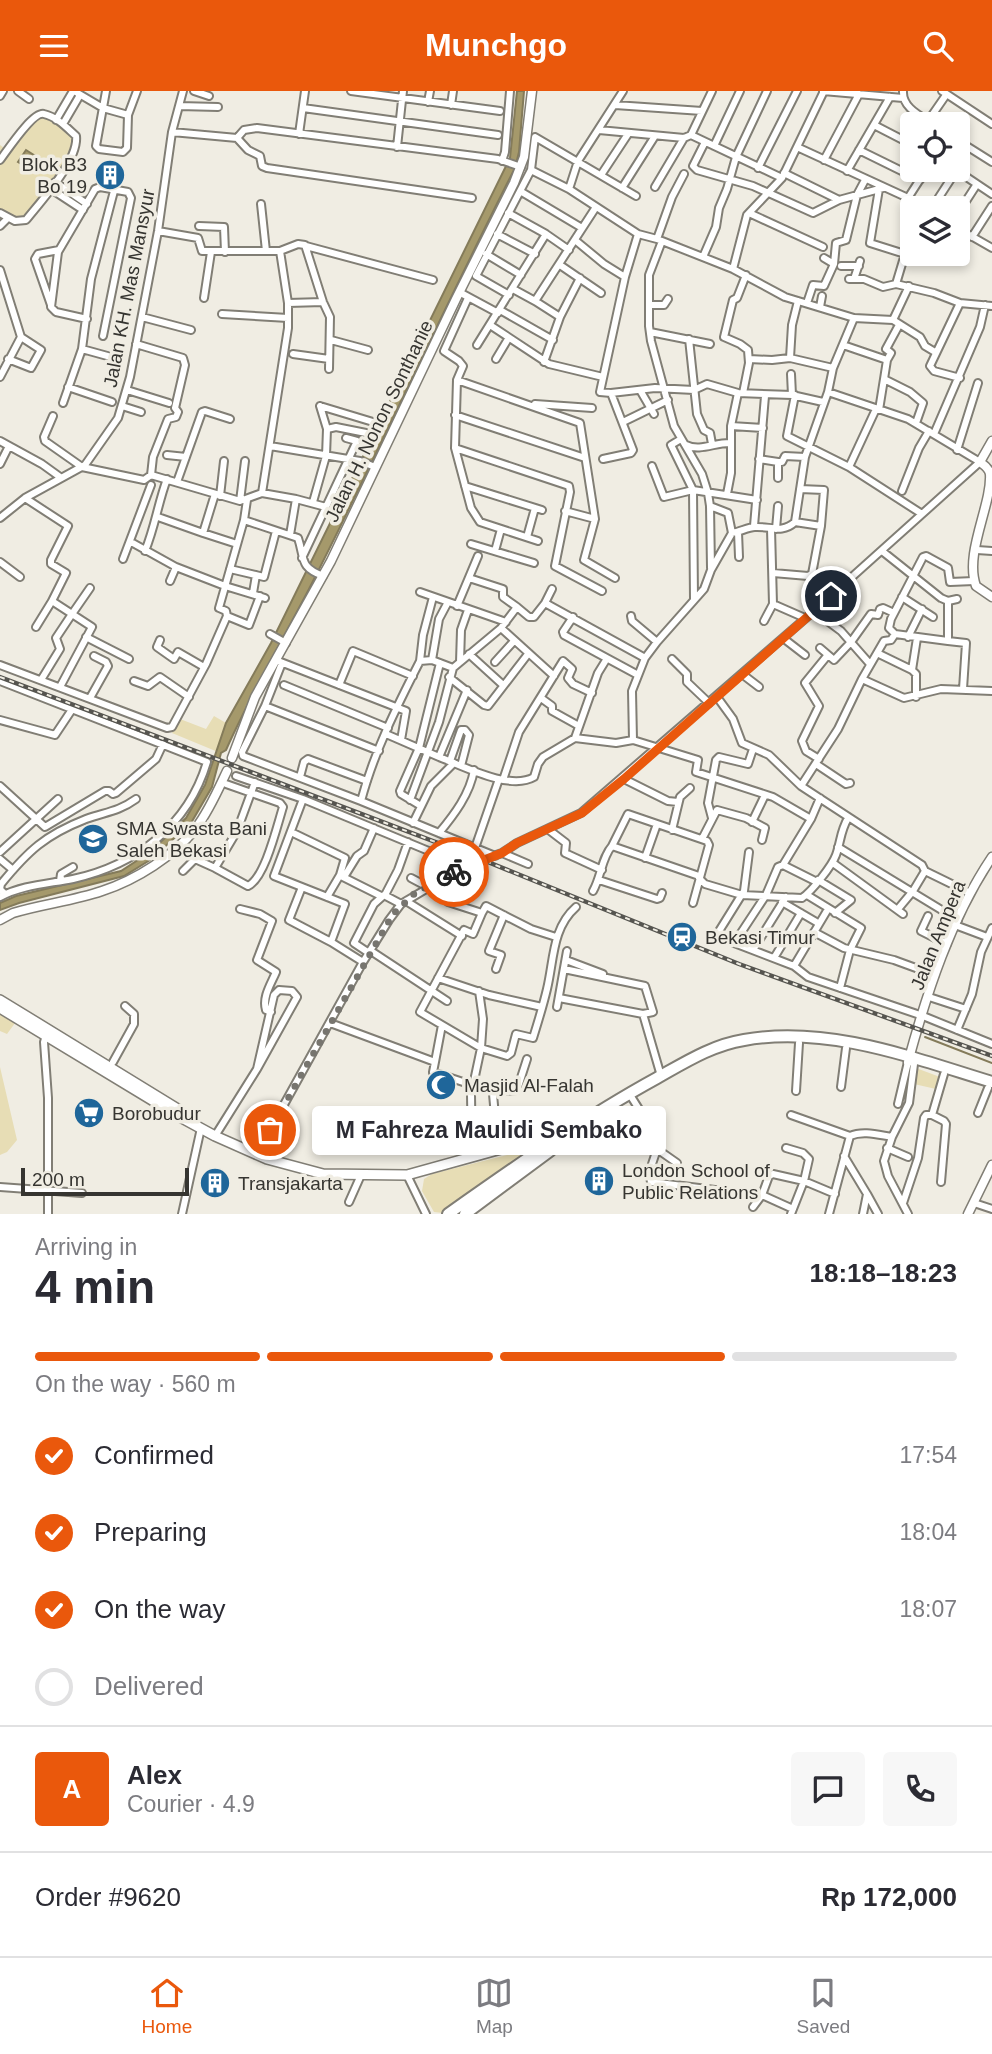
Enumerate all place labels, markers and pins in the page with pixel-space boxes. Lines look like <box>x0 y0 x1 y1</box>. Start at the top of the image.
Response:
place label: Blok B3 Bo 19 <box>22 154 87 197</box>
building icon: Blok B3 Bo 19 <box>93 158 127 192</box>
pin <box>801 566 861 626</box>
place label: SMA Swasta Bani Saleh Bekasi <box>116 818 267 861</box>
school or university icon: SMA Swasta Bani Saleh Bekasi <box>76 822 110 856</box>
station icon: Bekasi Timur <box>665 920 699 954</box>
place label: Bekasi Timur <box>705 927 815 948</box>
mosque icon: Masjid Al-Falah <box>424 1068 458 1102</box>
place label: Masjid Al-Falah <box>464 1075 594 1096</box>
supermarket icon: Borobudur <box>72 1096 106 1130</box>
pin <box>240 1100 300 1160</box>
place label: Borobudur <box>112 1103 201 1124</box>
callout: M Fahreza Maulidi Sembako <box>312 1105 666 1155</box>
place label: London School of Public Relations <box>622 1160 771 1203</box>
building icon: London School of Public Relations <box>582 1164 616 1198</box>
building icon: Transjakarta <box>198 1166 232 1200</box>
place label: Transjakarta <box>238 1173 343 1194</box>

